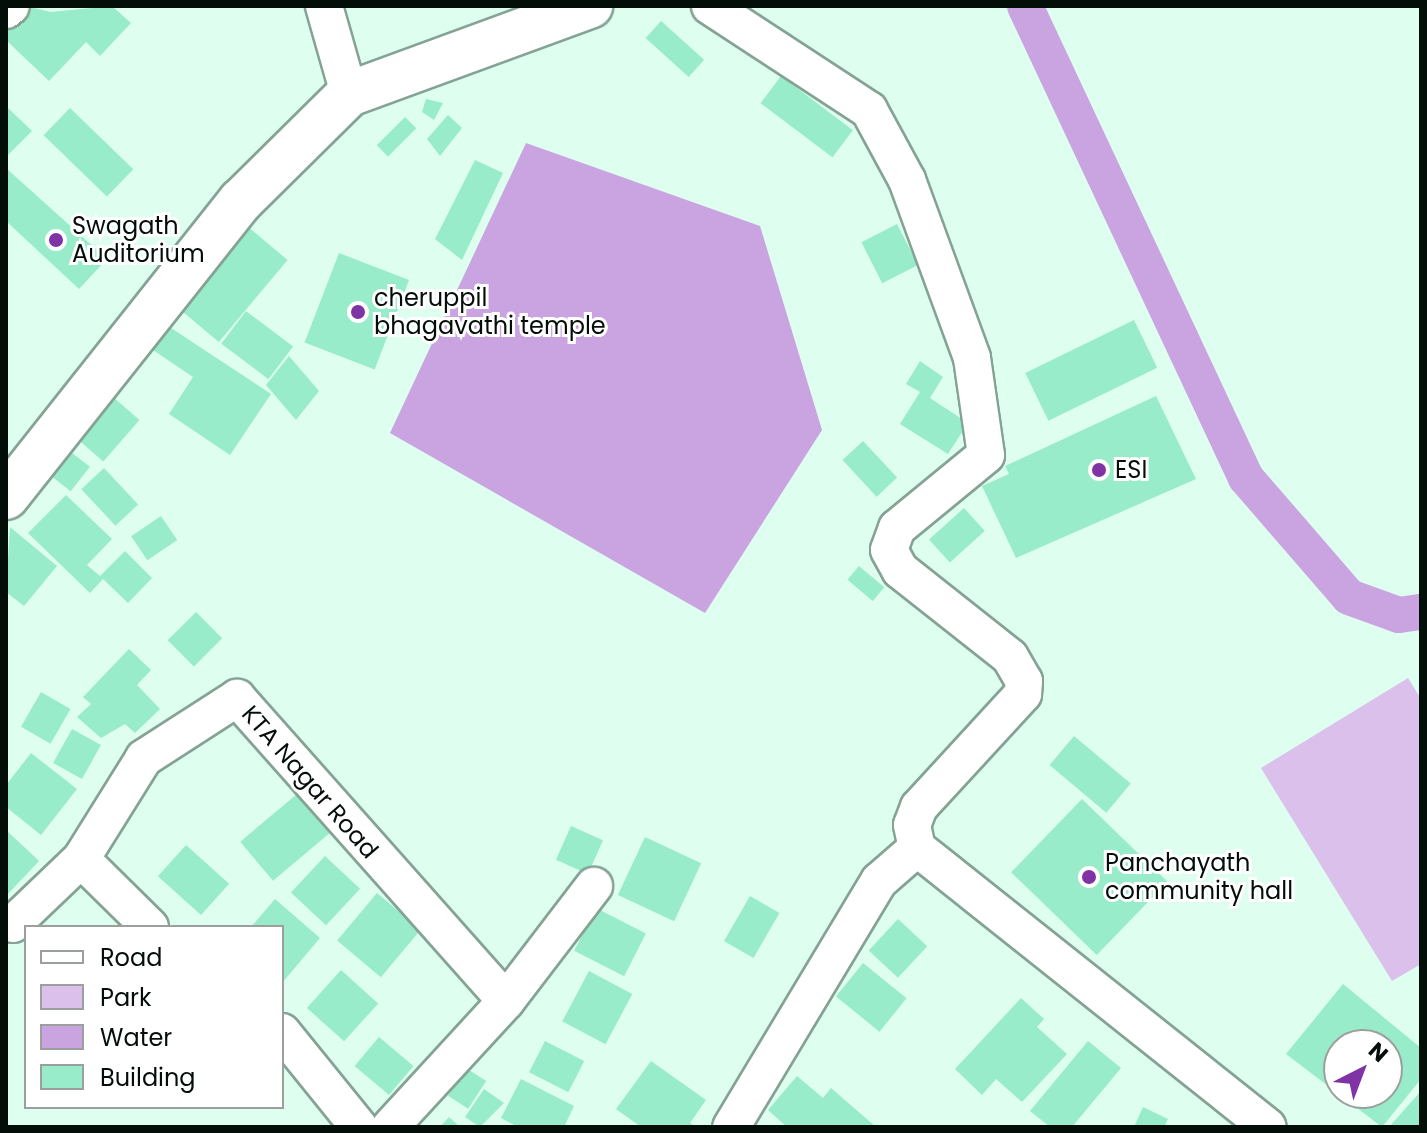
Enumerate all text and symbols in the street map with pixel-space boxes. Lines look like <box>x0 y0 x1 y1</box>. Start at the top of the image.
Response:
place label: Swagath Auditorium <box>72 212 205 268</box>
marker: Swagath Auditorium <box>47 231 65 249</box>
place label: cheruppil bhagavathi temple <box>374 284 606 340</box>
marker: cheruppil bhagavathi temple <box>349 303 367 321</box>
place label: ESI <box>1115 456 1147 484</box>
marker: ESI <box>1090 461 1108 479</box>
street label: KTA Nagar Road <box>236 700 384 864</box>
place label: Panchayath community hall <box>1105 849 1293 905</box>
marker: Panchayath community hall <box>1080 868 1098 886</box>
legend <box>24 925 284 1109</box>
text: Road <box>100 941 162 974</box>
text: Park <box>100 981 151 1014</box>
text: Water <box>100 1021 172 1054</box>
north arrow <box>1323 1029 1403 1109</box>
text: N <box>1362 1035 1395 1069</box>
text: Building <box>100 1061 196 1094</box>

